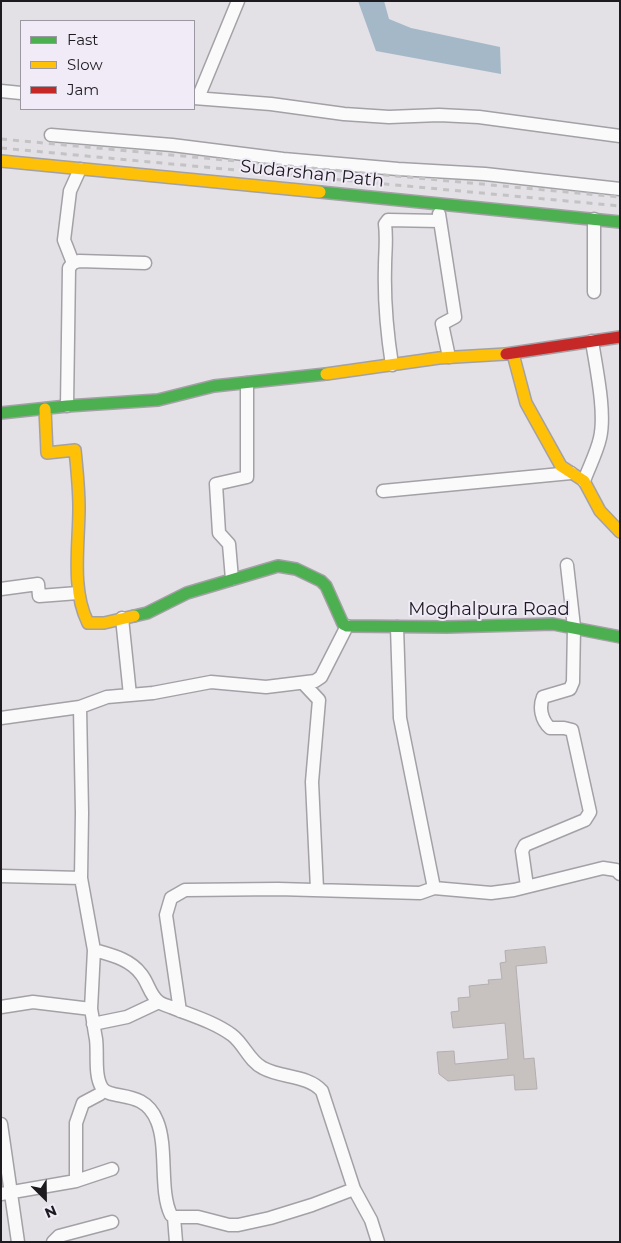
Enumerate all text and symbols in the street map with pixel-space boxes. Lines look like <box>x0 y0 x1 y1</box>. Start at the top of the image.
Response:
legend <box>20 20 195 110</box>
text: Fast <box>67 30 98 49</box>
text: Slow <box>67 55 103 74</box>
text: Jam <box>67 80 99 99</box>
street label: Sudarshan Path <box>239 156 385 192</box>
street label: Moghalpura Road <box>408 599 570 621</box>
north arrow <box>20 1173 70 1223</box>
text: N <box>42 1201 60 1222</box>

